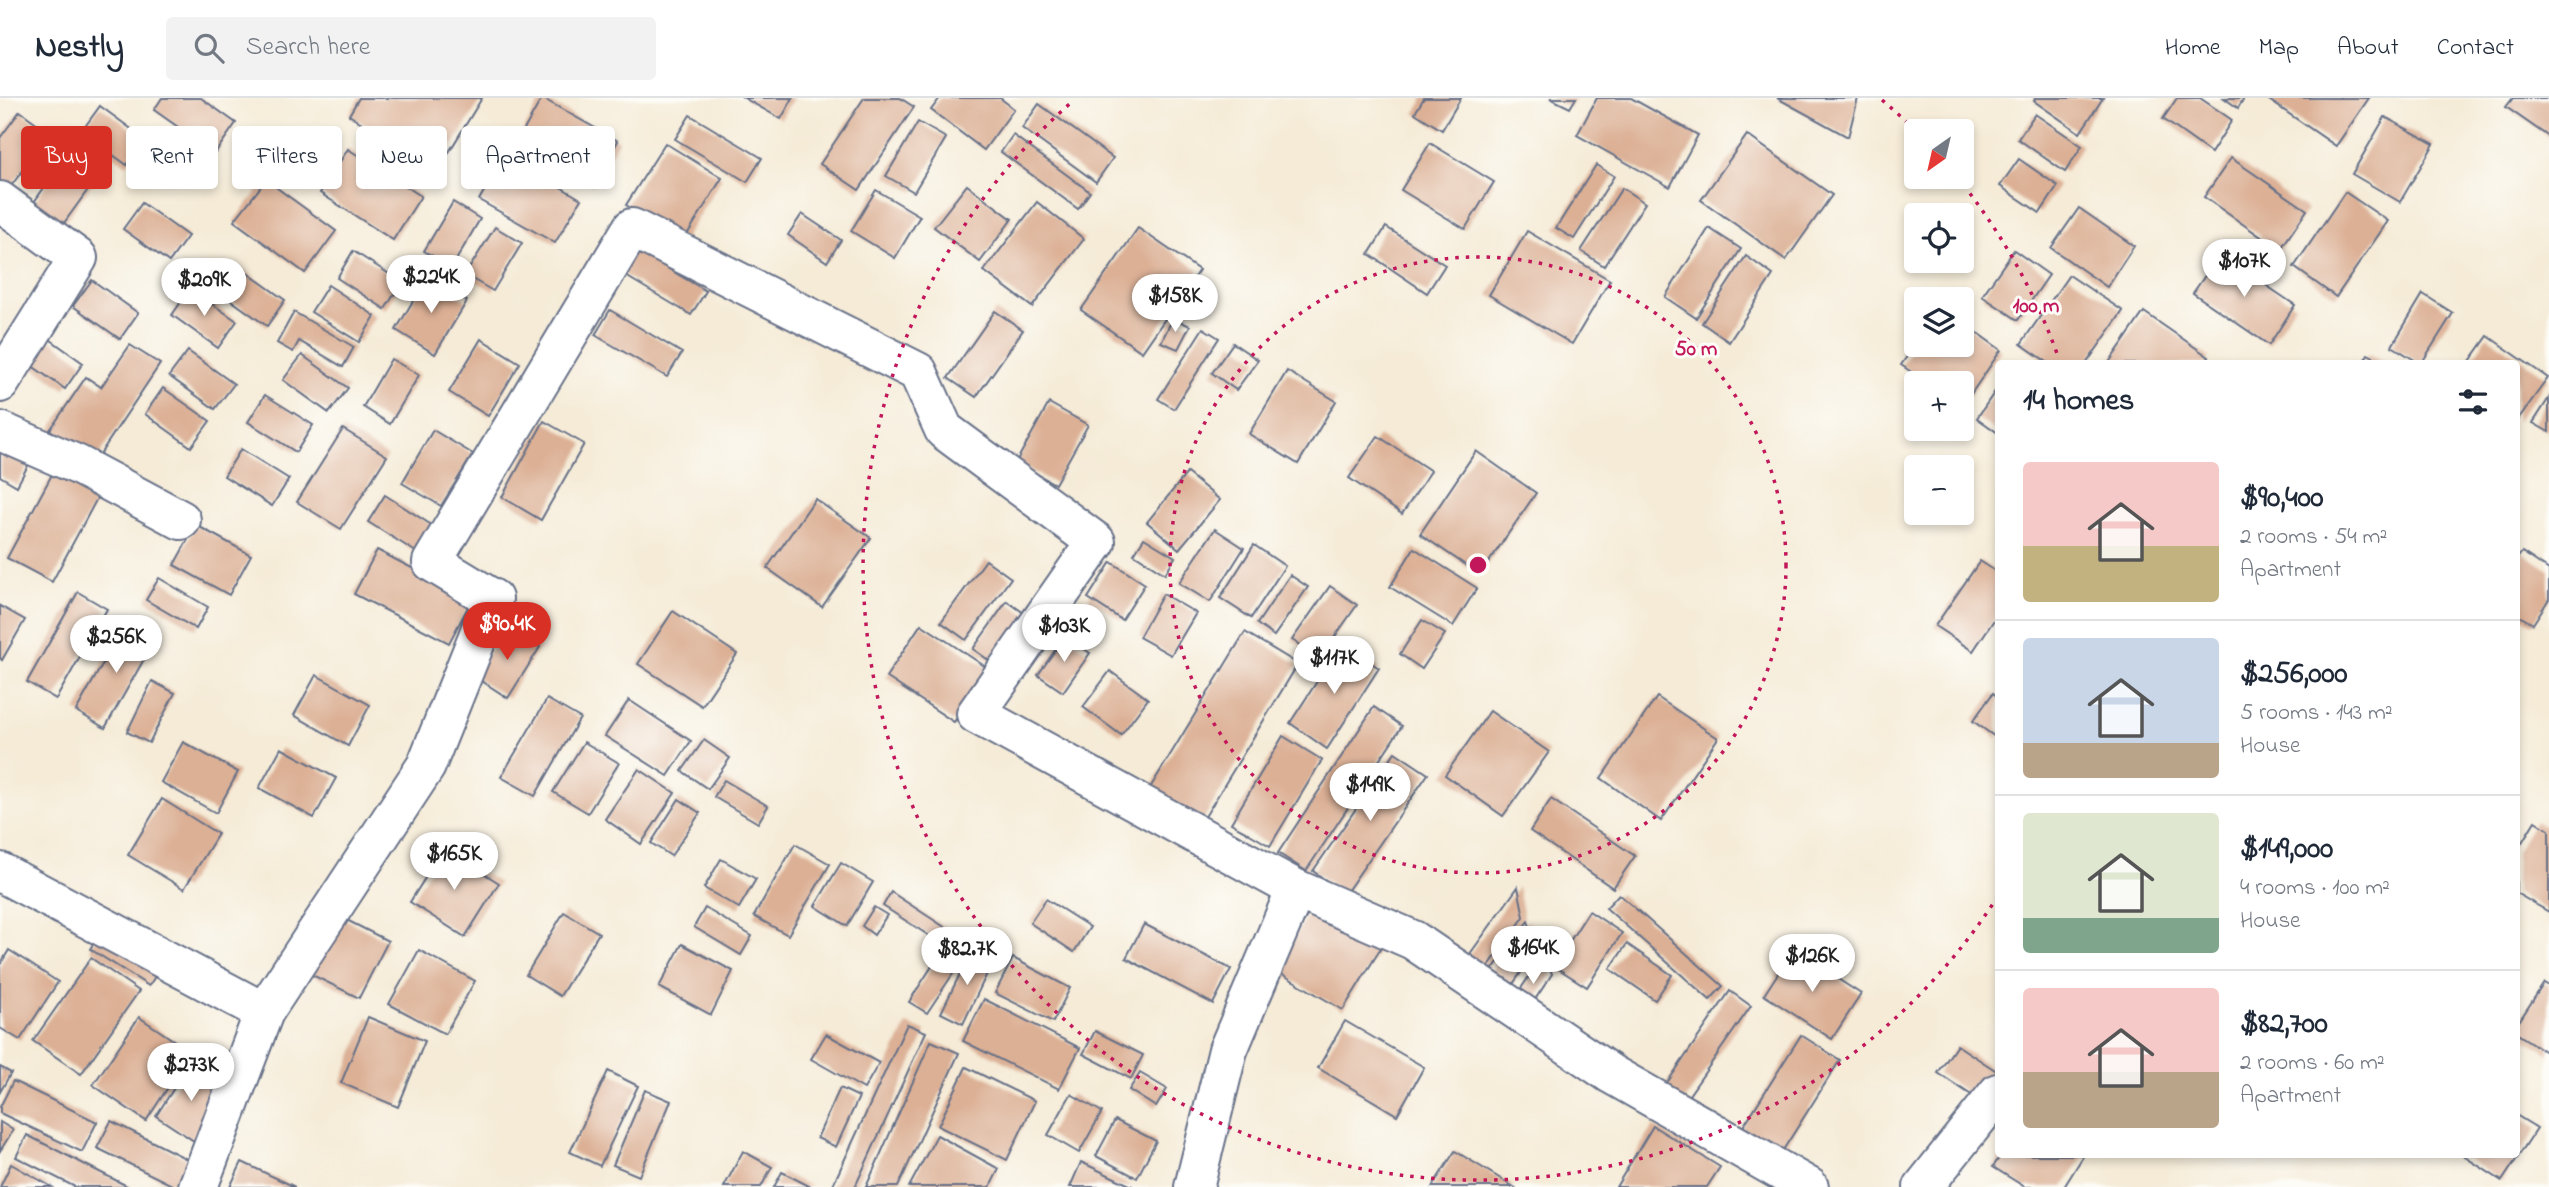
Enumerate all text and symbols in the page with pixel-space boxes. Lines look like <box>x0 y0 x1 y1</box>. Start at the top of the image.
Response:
search box <box>166 17 656 80</box>
text: Nestly <box>35 24 124 72</box>
icon: search <box>190 29 228 67</box>
text: Search here <box>246 29 370 67</box>
text: Home <box>2165 31 2221 66</box>
text: Map <box>2259 31 2299 66</box>
text: About <box>2337 31 2399 66</box>
text: Contact <box>2437 31 2514 66</box>
north arrow <box>1904 119 1974 189</box>
map controls <box>1904 119 1974 525</box>
chip: Buy <box>21 126 112 189</box>
chip: Rent <box>126 126 218 189</box>
chip: Filters <box>232 126 342 189</box>
chip: New <box>356 126 447 189</box>
chip: Apartment <box>461 126 615 189</box>
button: locate <box>1904 203 1974 273</box>
pin: $107K <box>2195 240 2293 299</box>
text: $107K <box>2218 245 2270 278</box>
pin: $224K <box>382 256 480 315</box>
pin: $209K <box>155 258 253 318</box>
text: $224K <box>402 261 460 294</box>
text: $209K <box>177 264 231 297</box>
pin: $158K <box>1126 274 1224 334</box>
text: $158K <box>1148 280 1202 313</box>
button: layers <box>1904 287 1974 357</box>
text: 100 m <box>2013 292 2059 322</box>
text: 50 m <box>1675 335 1717 365</box>
button: + <box>1904 371 1974 441</box>
text: 14 homes <box>2023 380 2134 424</box>
icon: filters <box>2454 383 2492 421</box>
button: − <box>1904 455 1974 525</box>
text: $90,400 <box>2240 477 2324 521</box>
icon: home <box>2079 490 2163 574</box>
text: 2 rooms · 54 m² <box>2240 521 2387 554</box>
centre of rings <box>1466 553 1490 577</box>
text: Apartment <box>2240 554 2341 587</box>
pin: $90.4K <box>450 602 564 662</box>
pin: $103K <box>1015 604 1113 664</box>
text: $90.4K <box>479 608 535 641</box>
text: $103K <box>1038 610 1090 643</box>
pin: $256K <box>67 616 165 675</box>
text: $256K <box>86 621 146 654</box>
pin: $117K <box>1285 636 1383 696</box>
text: $117K <box>1309 642 1359 675</box>
text: $256,000 <box>2240 653 2347 697</box>
icon: home <box>2079 666 2163 750</box>
text: 5 rooms · 143 m² <box>2240 697 2393 730</box>
text: House <box>2240 730 2300 763</box>
pin: $149K <box>1321 764 1419 823</box>
text: $149K <box>1346 769 1394 802</box>
text: $149,000 <box>2240 828 2333 872</box>
pin: $165K <box>405 832 503 892</box>
text: $165K <box>426 838 482 871</box>
icon: home <box>2079 841 2163 925</box>
text: 4 rooms · 100 m² <box>2240 872 2390 905</box>
text: House <box>2240 905 2300 938</box>
pin: $164K <box>1484 926 1582 986</box>
pin: $82.7K <box>910 928 1024 987</box>
text: $164K <box>1507 932 1559 965</box>
text: $82.7K <box>937 933 997 966</box>
pin: $126K <box>1763 934 1861 994</box>
text: $126K <box>1785 940 1839 973</box>
text: $82,700 <box>2240 1003 2328 1047</box>
icon: home <box>2079 1016 2163 1100</box>
pin: $273K <box>142 1044 240 1103</box>
text: 2 rooms · 60 m² <box>2240 1047 2385 1080</box>
text: $273K <box>163 1049 219 1082</box>
text: Apartment <box>2240 1080 2341 1113</box>

